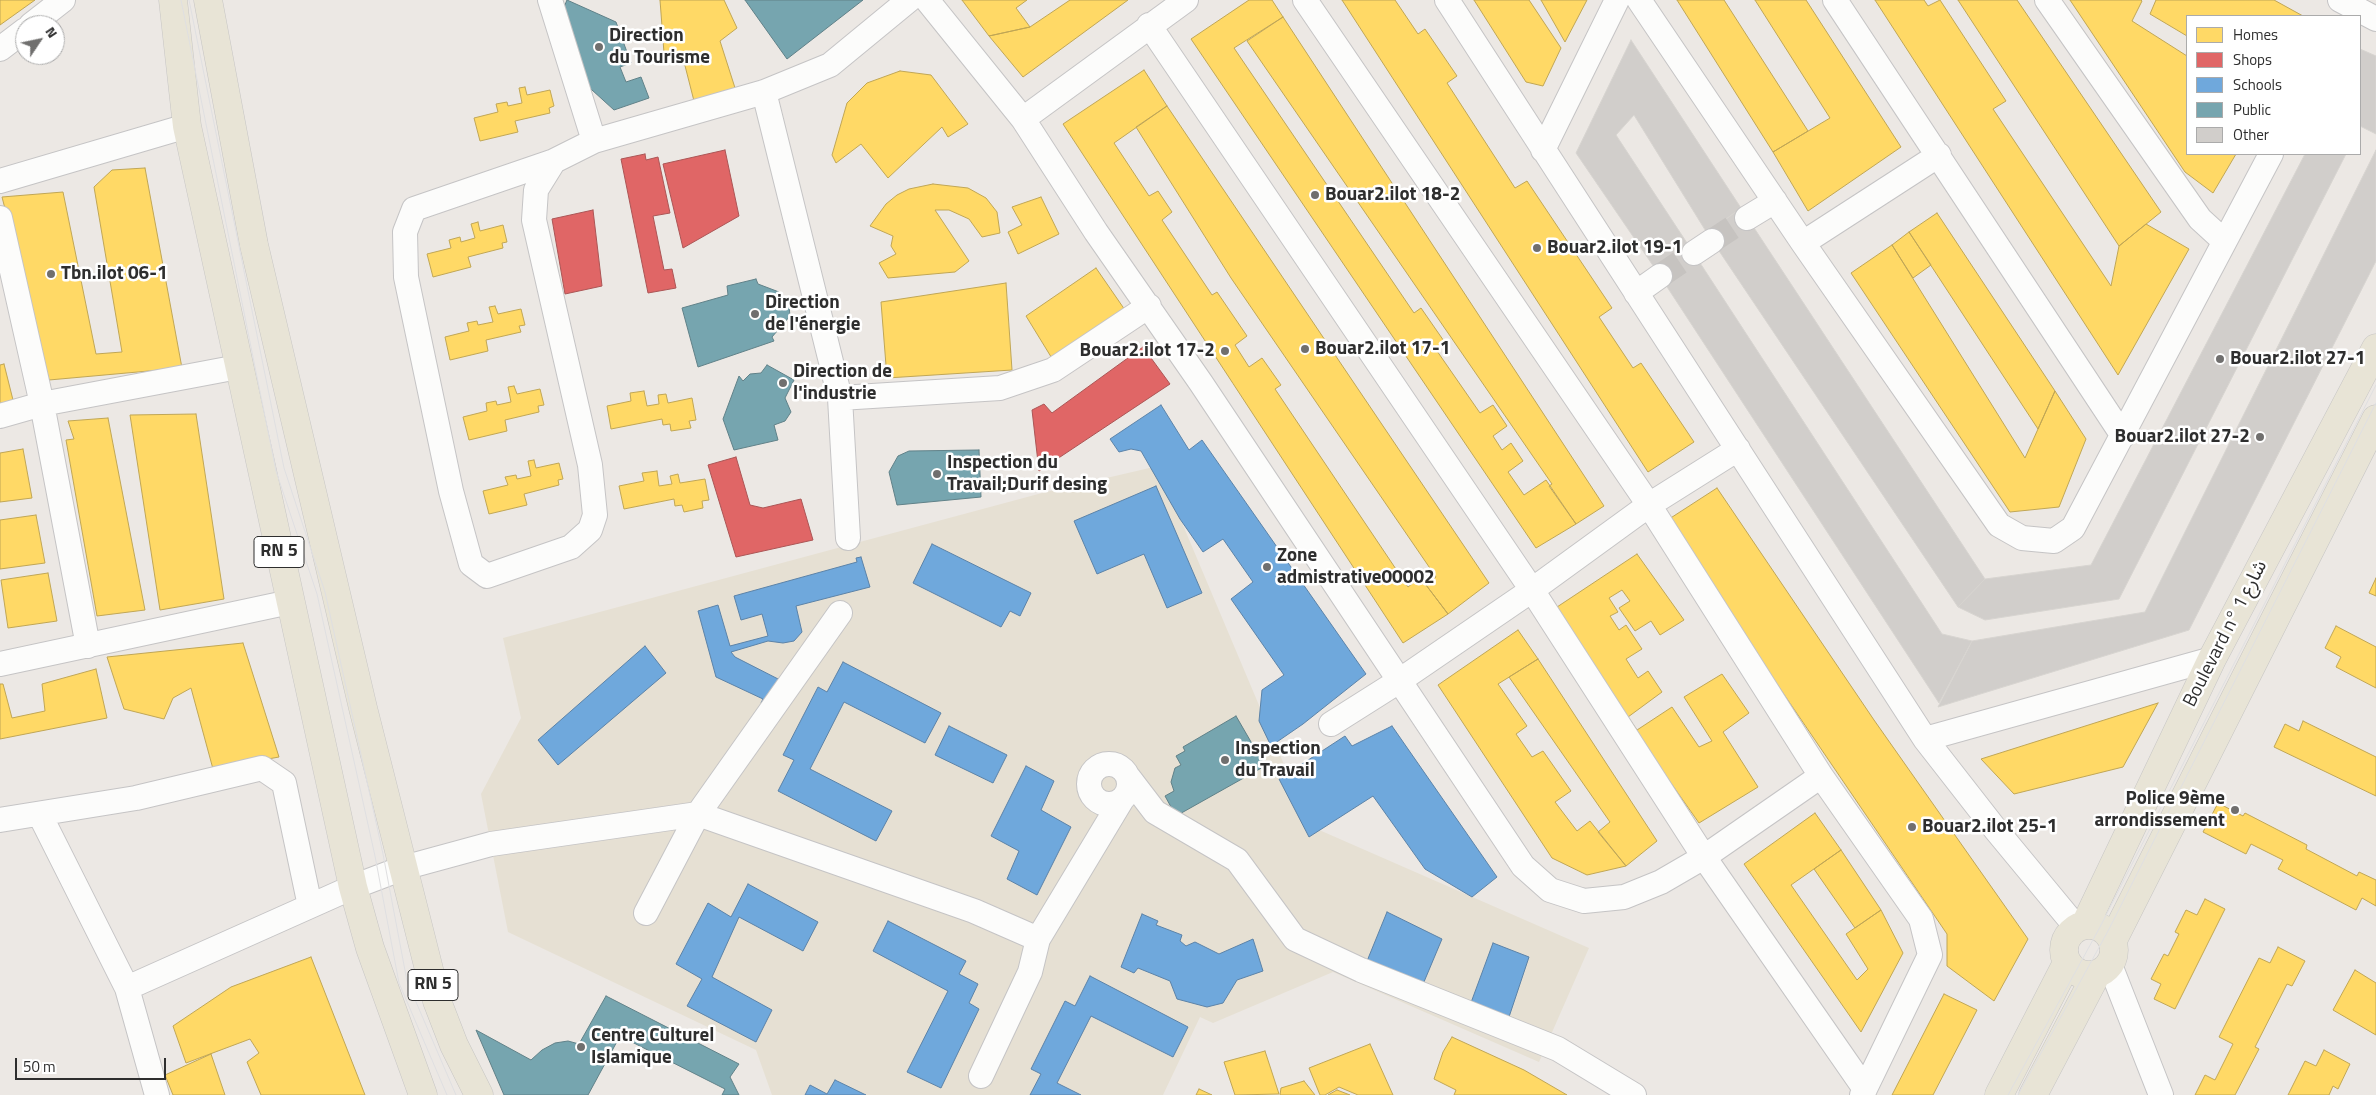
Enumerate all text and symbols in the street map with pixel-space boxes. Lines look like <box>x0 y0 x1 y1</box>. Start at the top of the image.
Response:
north arrow <box>15 15 65 65</box>
legend <box>2186 15 2361 155</box>
text: N <box>41 22 63 42</box>
text: Homes <box>2233 23 2278 46</box>
place label: Direction du Tourisme <box>609 25 710 69</box>
marker: Direction du Tourisme <box>593 41 605 53</box>
text: Shops <box>2233 48 2272 71</box>
text: Schools <box>2233 73 2282 96</box>
text: Public <box>2233 98 2271 121</box>
text: Other <box>2233 123 2269 146</box>
place label: Bouar2.ilot 18-2 <box>1325 184 1460 206</box>
marker: Bouar2.ilot 18-2 <box>1309 189 1321 201</box>
place label: Bouar2.ilot 19-1 <box>1547 237 1682 259</box>
marker: Bouar2.ilot 19-1 <box>1531 242 1543 254</box>
place label: Tbn.ilot 06-1 <box>61 263 168 285</box>
marker: Tbn.ilot 06-1 <box>45 268 57 280</box>
place label: Direction de l'énergie <box>765 292 860 336</box>
marker: Direction de l'énergie <box>749 308 761 320</box>
place label: Bouar2.ilot 17-1 <box>1315 338 1450 360</box>
place label: Bouar2.ilot 17-2 <box>1080 340 1215 362</box>
marker: Bouar2.ilot 17-1 <box>1299 343 1311 355</box>
marker: Bouar2.ilot 17-2 <box>1219 345 1231 357</box>
place label: Bouar2.ilot 27-1 <box>2230 348 2365 370</box>
marker: Bouar2.ilot 27-1 <box>2214 353 2226 365</box>
place label: Direction de l'industrie <box>793 361 892 405</box>
marker: Direction de l'industrie <box>777 377 789 389</box>
place label: Bouar2.ilot 27-2 <box>2115 426 2250 448</box>
marker: Bouar2.ilot 27-2 <box>2254 431 2266 443</box>
place label: Inspection du Travail;Durif desing <box>947 452 1107 496</box>
marker: Inspection du Travail;Durif desing <box>931 468 943 480</box>
road number: RN 5 <box>254 536 304 568</box>
place label: Zone admistrative00002 <box>1277 545 1435 589</box>
street label: Boulevard n° شارع 1 <box>2179 557 2273 711</box>
marker: Zone admistrative00002 <box>1261 561 1273 573</box>
place label: Inspection du Travail <box>1235 738 1321 782</box>
marker: Inspection du Travail <box>1219 754 1231 766</box>
place label: Police 9ème arrondissement <box>2095 788 2225 832</box>
marker: Police 9ème arrondissement <box>2229 804 2241 816</box>
place label: Bouar2.ilot 25-1 <box>1922 816 2057 838</box>
marker: Bouar2.ilot 25-1 <box>1906 821 1918 833</box>
road number: RN 5 <box>408 970 458 1000</box>
place label: Centre Culturel Islamique <box>591 1025 714 1069</box>
marker: Centre Culturel Islamique <box>575 1041 587 1053</box>
scale bar <box>18 1048 169 1080</box>
text: 50 m <box>23 1055 56 1078</box>

